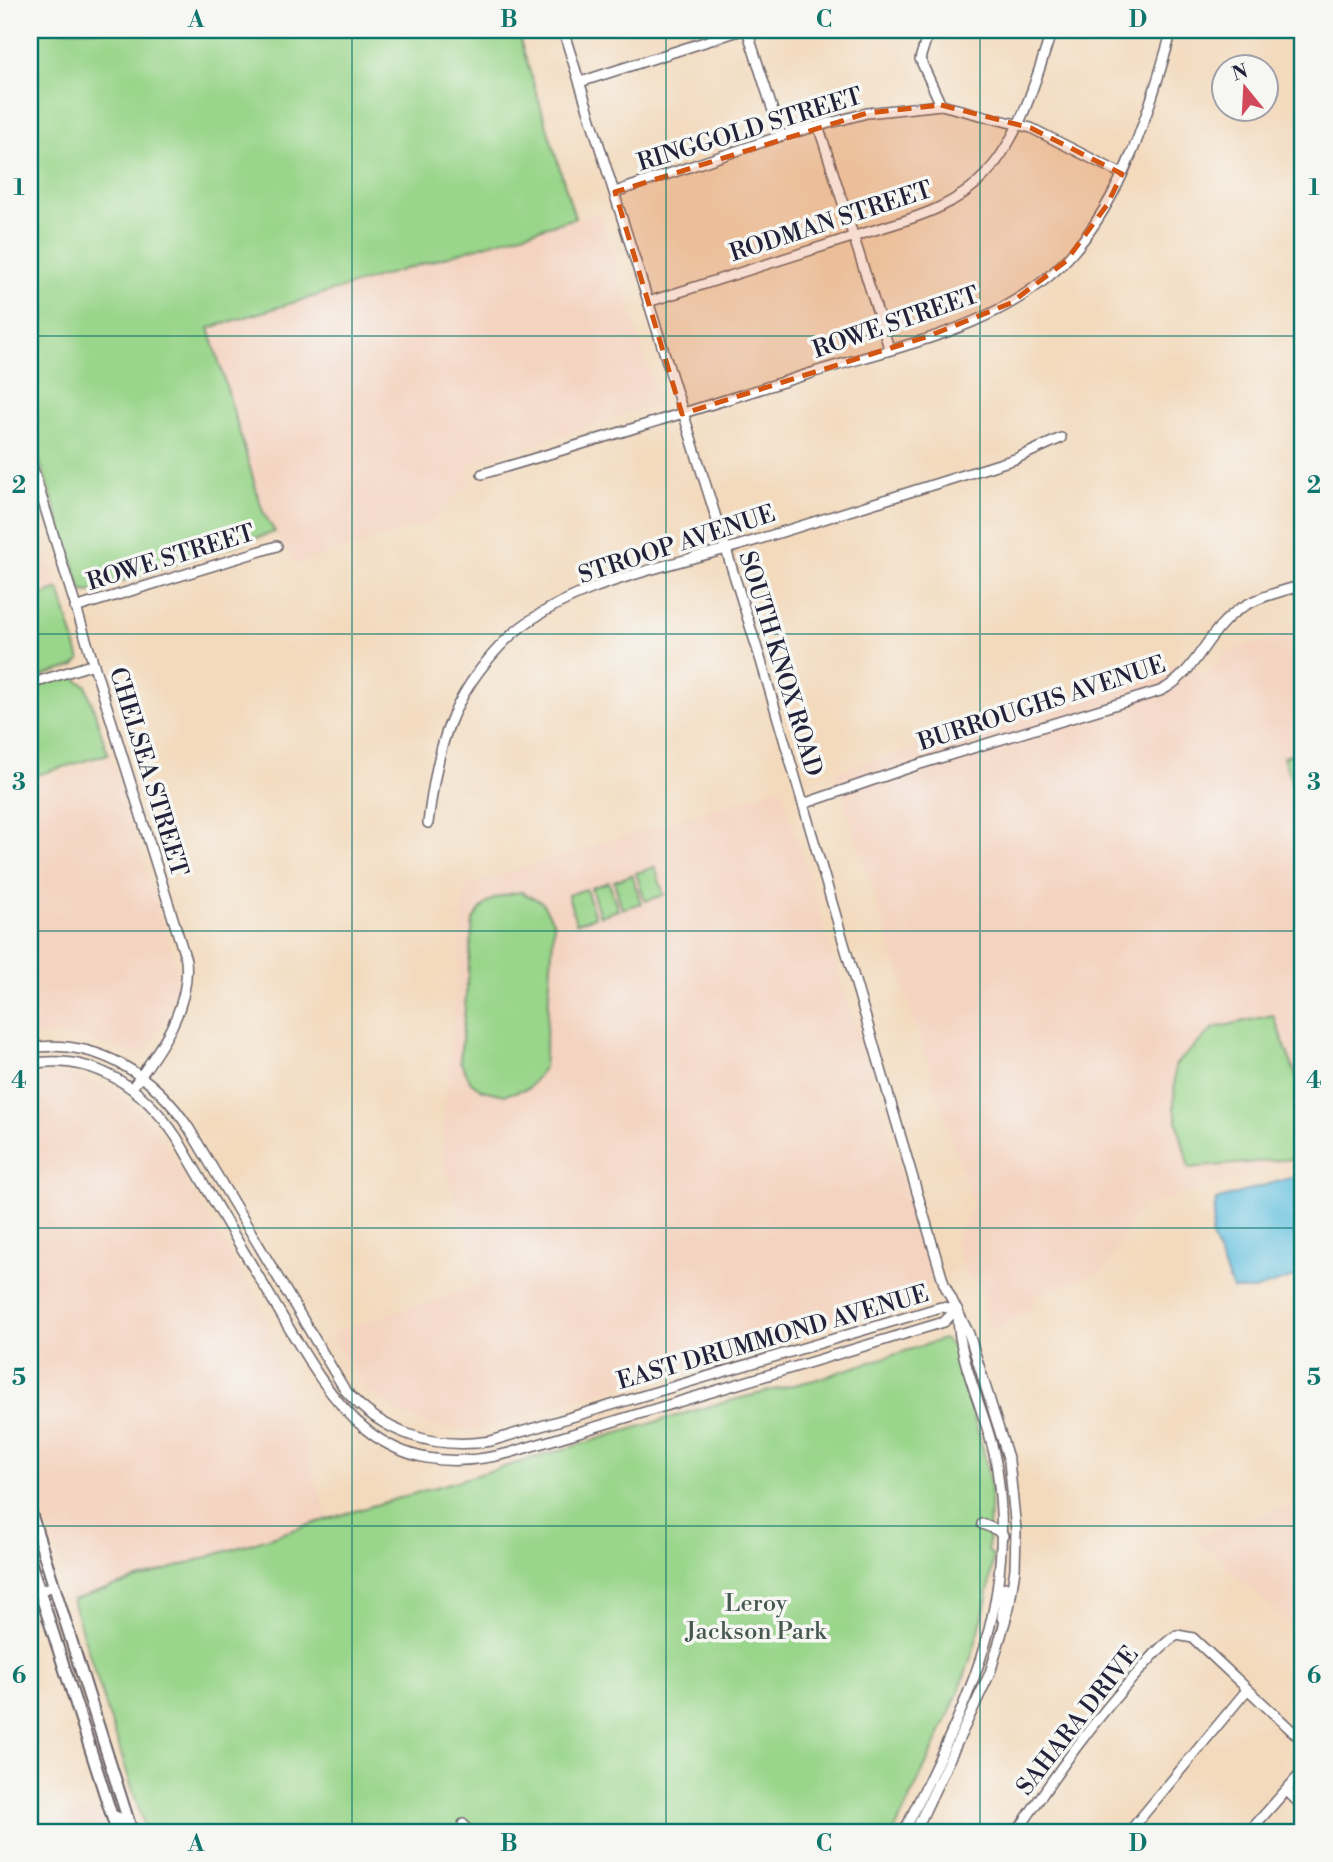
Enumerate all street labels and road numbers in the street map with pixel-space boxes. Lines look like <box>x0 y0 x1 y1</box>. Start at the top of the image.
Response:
street label: RINGGOLD STREET <box>634 81 866 178</box>
street label: RODMAN STREET <box>726 175 936 269</box>
street label: ROWE STREET <box>809 280 983 366</box>
street label: STROOP AVENUE <box>575 499 779 591</box>
street label: ROWE STREET <box>83 518 259 598</box>
street label: SOUTH KNOX ROAD <box>731 548 829 780</box>
street label: BURROUGHS AVENUE <box>913 650 1170 759</box>
street label: CHELSEA STREET <box>102 664 194 880</box>
street label: EAST DRUMMOND AVENUE <box>614 1279 932 1397</box>
street label: SAHARA DRIVE <box>1010 1640 1146 1802</box>

